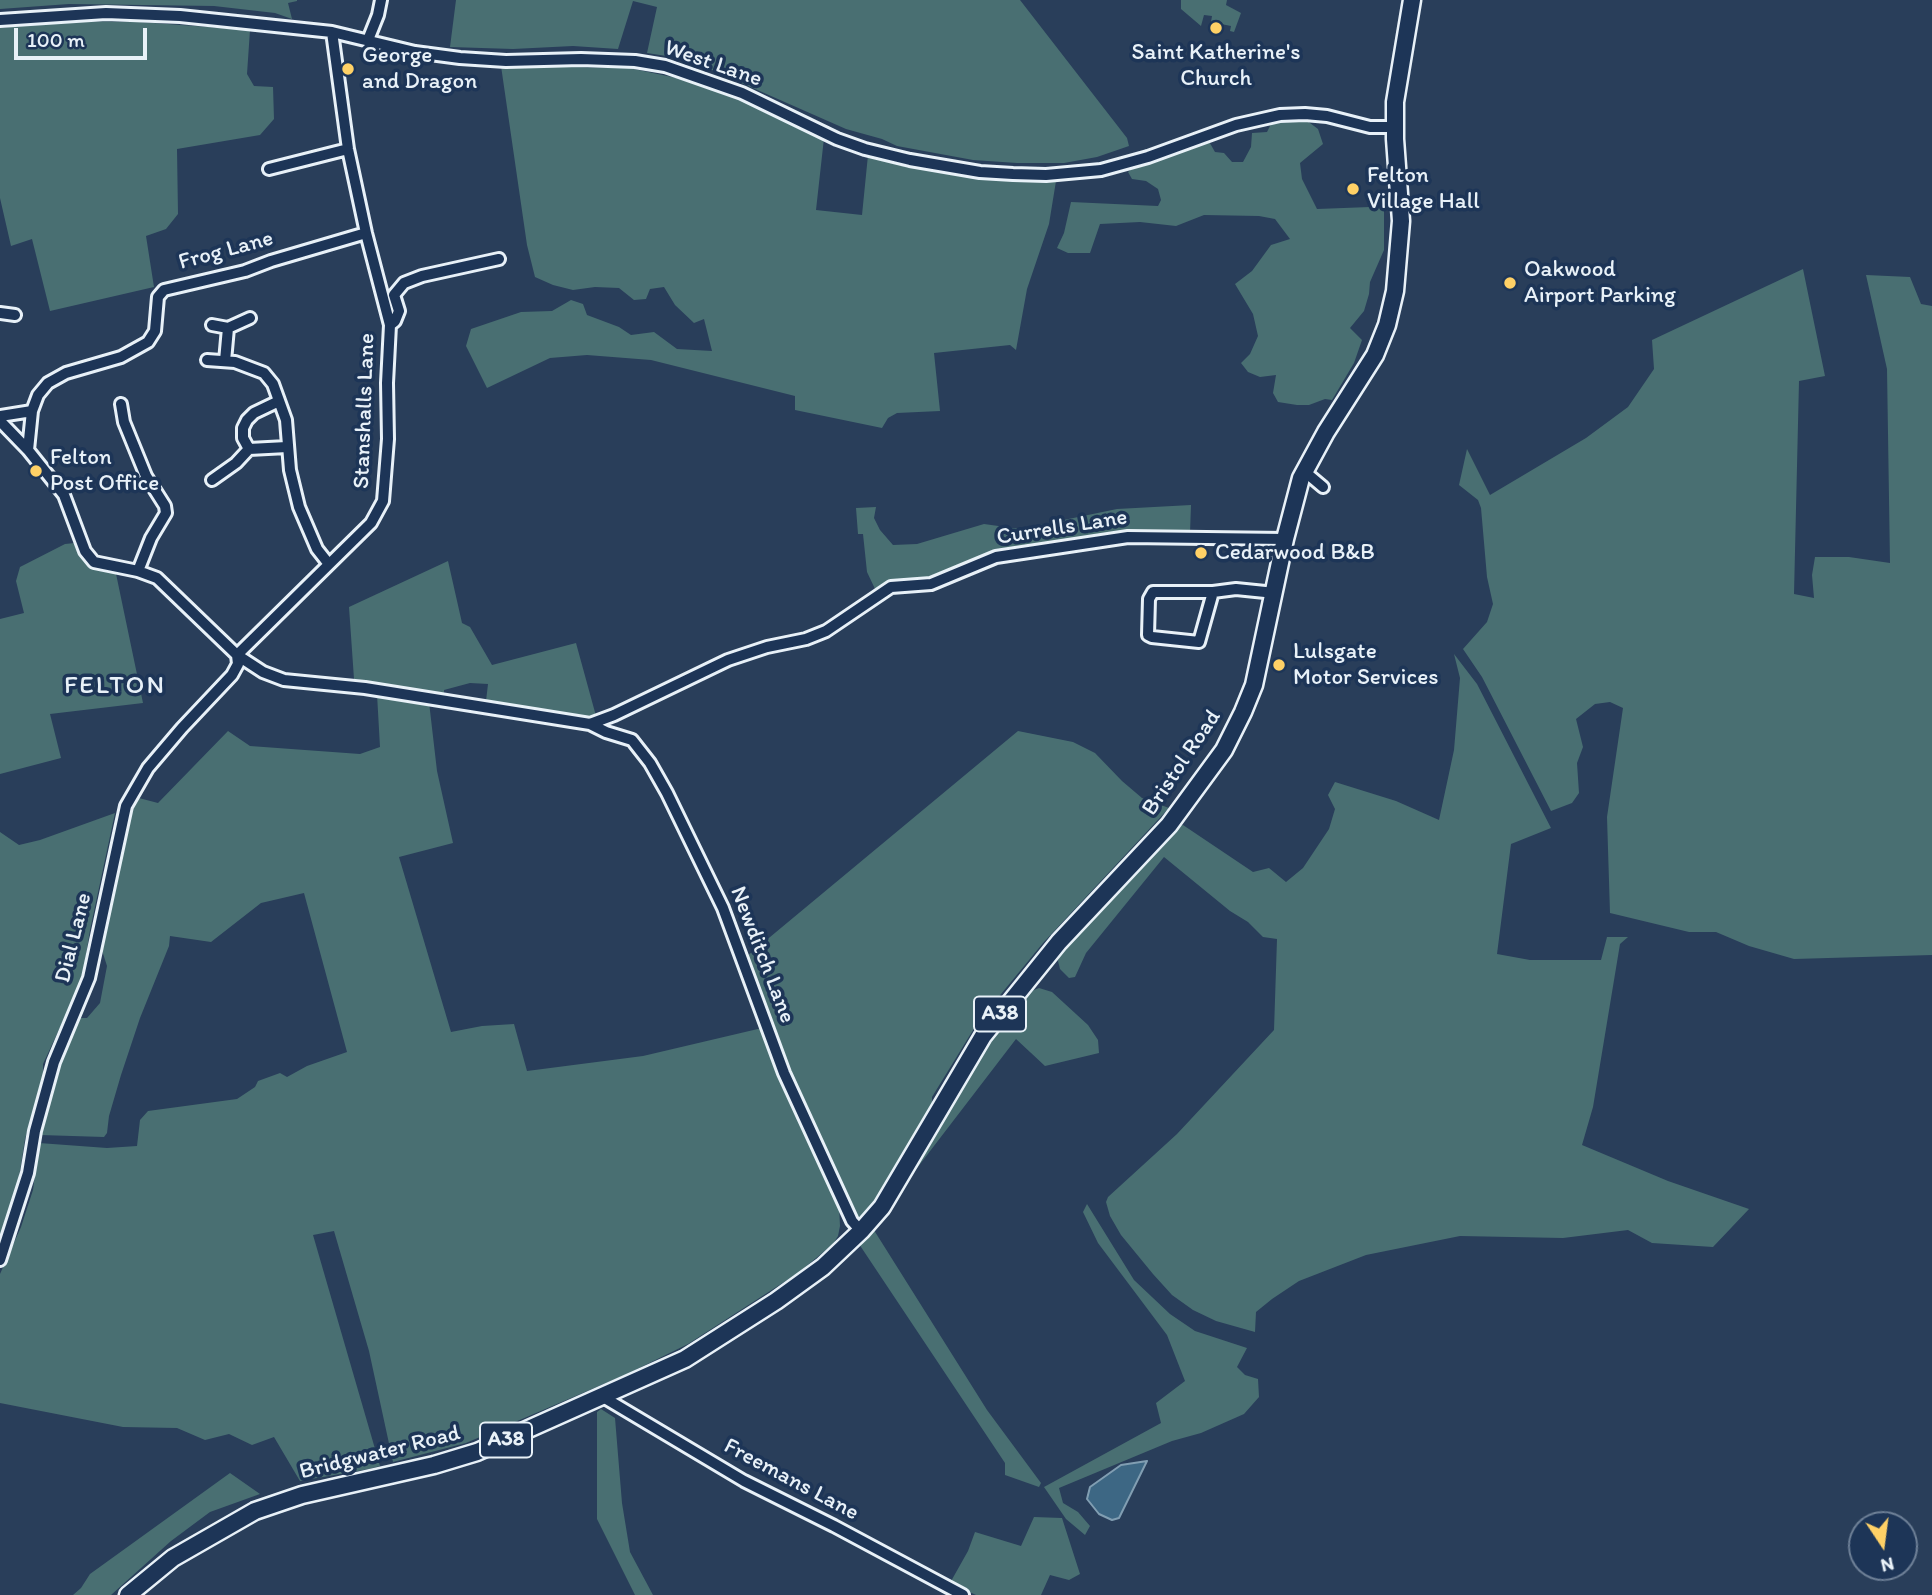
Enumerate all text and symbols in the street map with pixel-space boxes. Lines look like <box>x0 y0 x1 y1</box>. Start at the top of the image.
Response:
scale bar <box>18 14 150 58</box>
marker: Saint Katherine's Church <box>1208 20 1224 36</box>
text: 100 m <box>27 27 85 52</box>
street label: West Lane <box>661 34 765 94</box>
place label: Saint Katherine's Church <box>1132 39 1300 93</box>
place label: George and Dragon <box>362 42 477 96</box>
marker: George and Dragon <box>340 61 356 77</box>
place label: Felton Village Hall <box>1367 162 1480 216</box>
marker: Felton Village Hall <box>1345 181 1361 197</box>
street label: Frog Lane <box>176 225 276 277</box>
place label: Oakwood Airport Parking <box>1524 256 1676 310</box>
marker: Oakwood Airport Parking <box>1502 275 1518 291</box>
street label: Stanshalls Lane <box>348 333 382 489</box>
place label: Felton Post Office <box>50 444 159 498</box>
marker: Felton Post Office <box>28 463 44 479</box>
street label: Currells Lane <box>995 504 1129 552</box>
place label: Cedarwood B&B <box>1215 539 1375 567</box>
marker: Cedarwood B&B <box>1193 545 1209 561</box>
place label: Lulsgate Motor Services <box>1293 638 1439 692</box>
marker: Lulsgate Motor Services <box>1271 657 1287 673</box>
district label: FELTON <box>64 670 166 702</box>
street label: Bristol Road <box>1137 705 1227 821</box>
street label: Newditch Lane <box>723 883 801 1027</box>
street label: Dial Lane <box>50 890 98 986</box>
road number: A38 <box>974 996 1026 1032</box>
street label: Bridgwater Road <box>297 1420 463 1486</box>
road number: A38 <box>480 1422 532 1458</box>
street label: Freemans Lane <box>719 1433 863 1527</box>
north arrow <box>1848 1511 1918 1581</box>
text: N <box>1879 1552 1896 1578</box>

